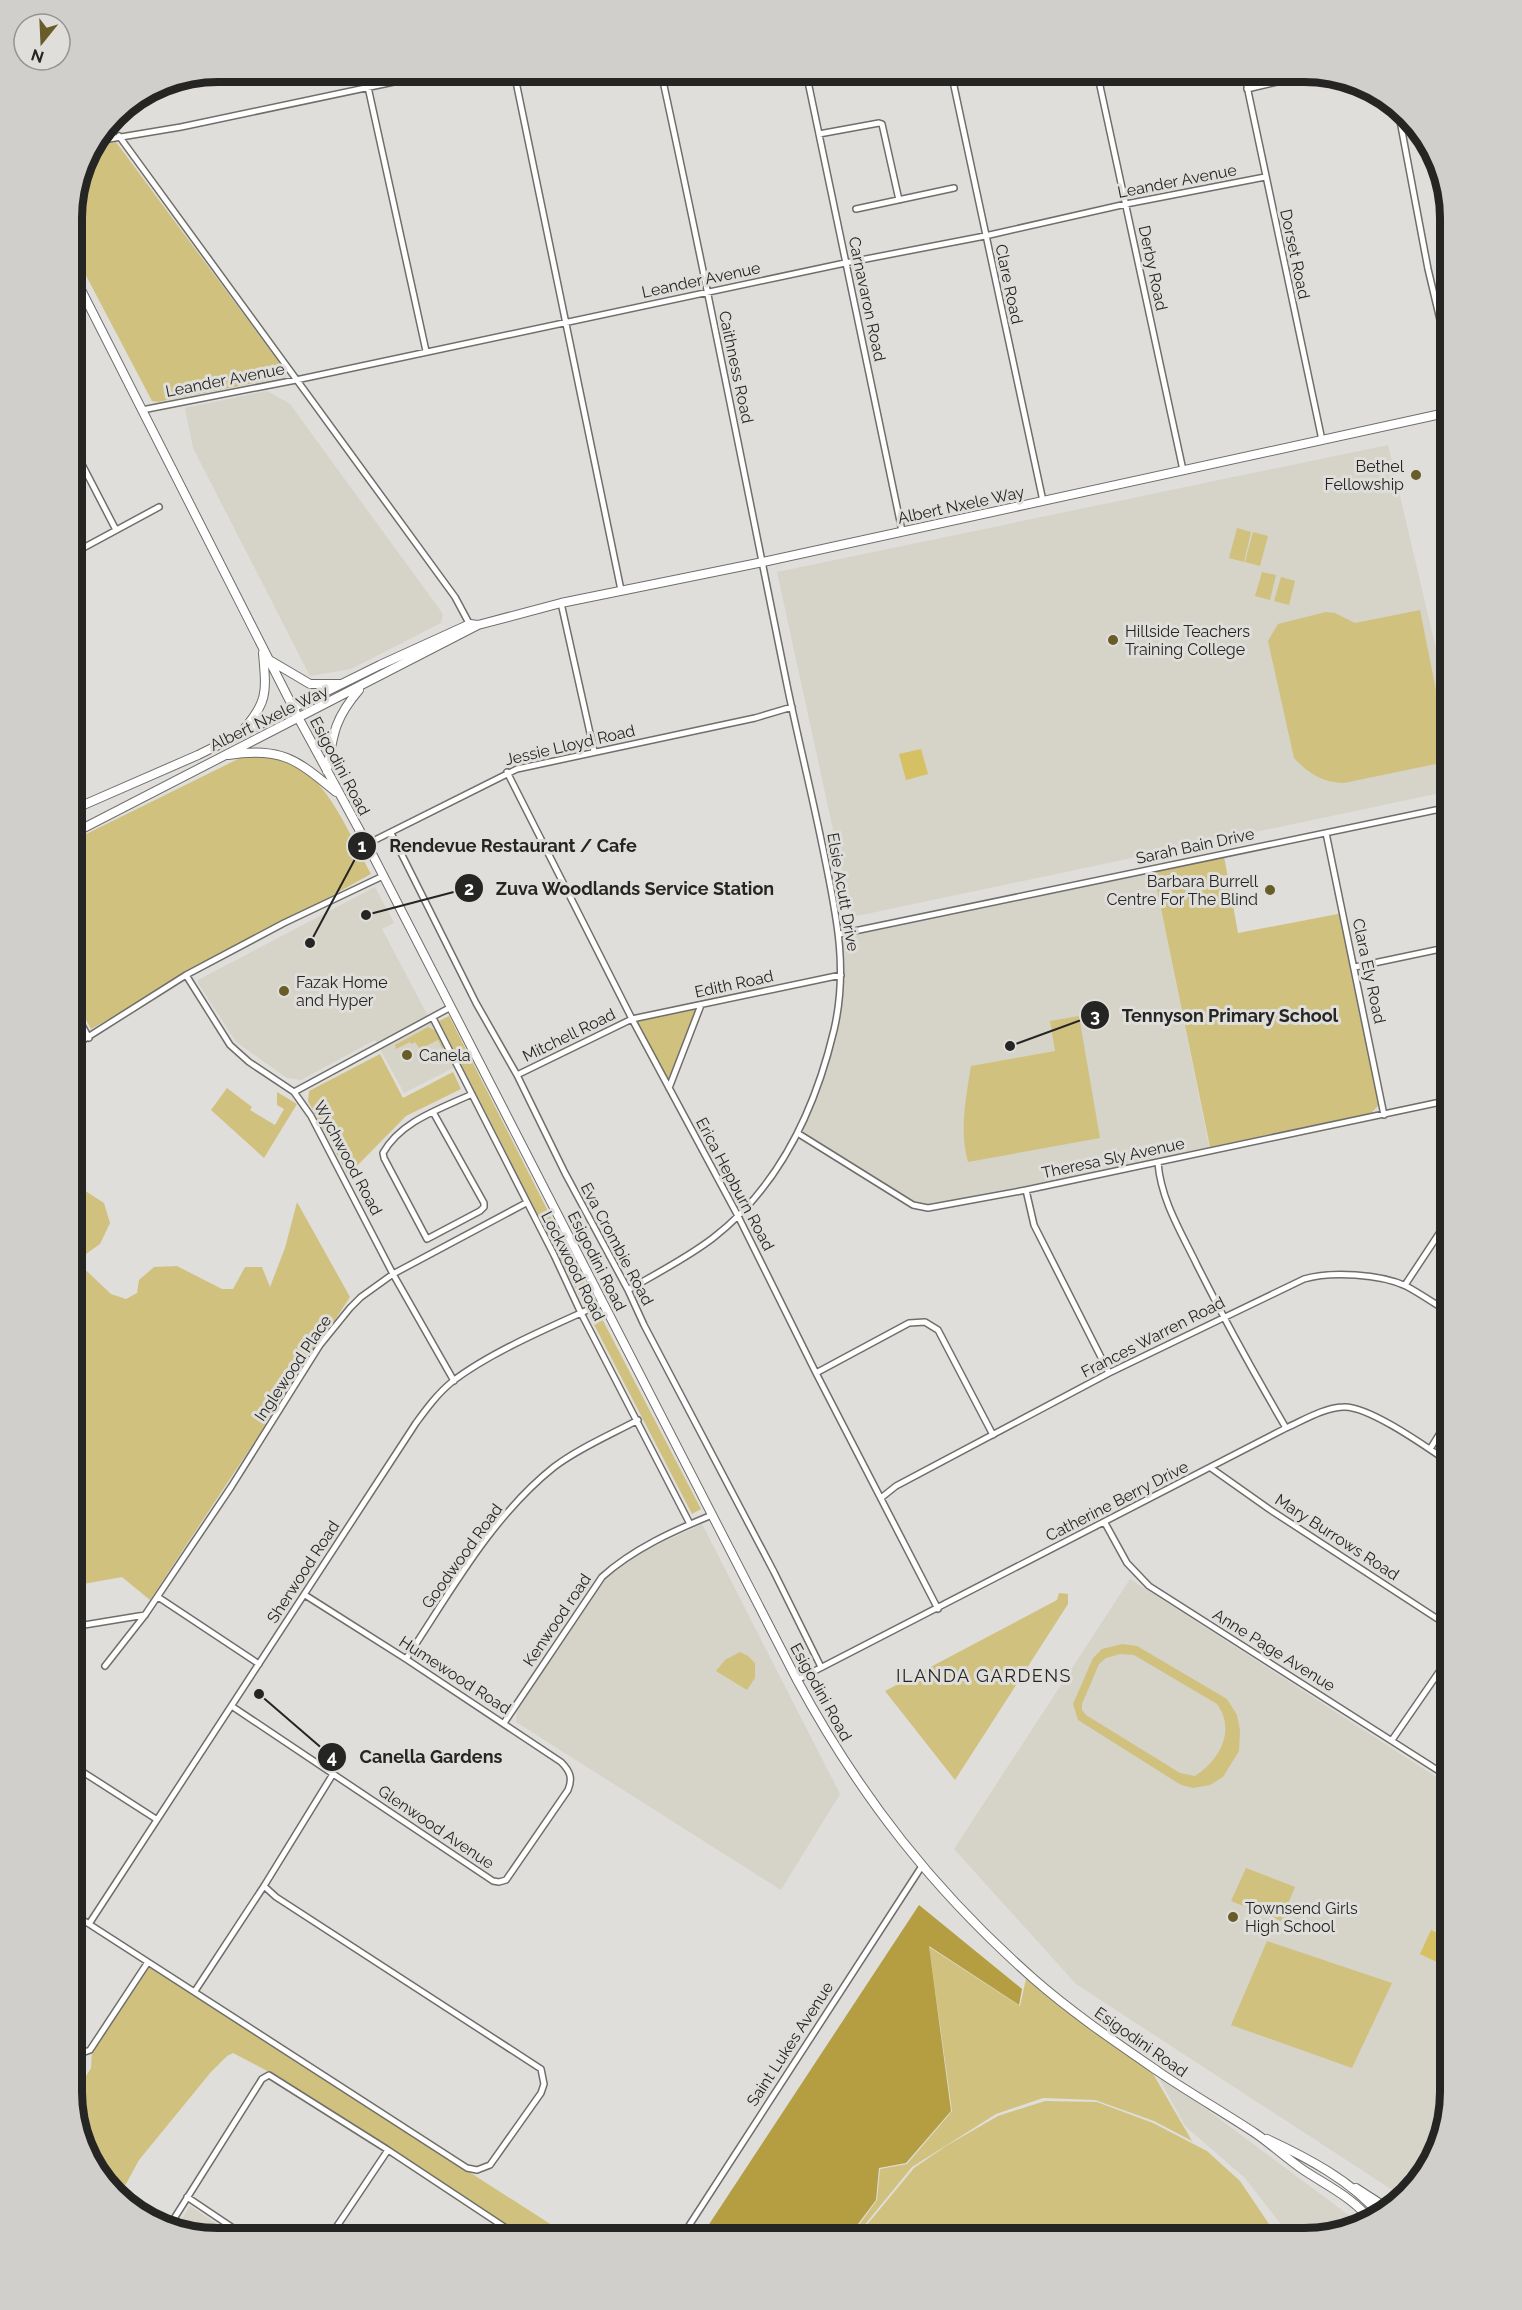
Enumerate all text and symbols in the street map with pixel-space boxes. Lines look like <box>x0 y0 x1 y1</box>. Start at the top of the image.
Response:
north arrow <box>12 12 72 72</box>
text: N <box>29 45 46 67</box>
street label: Leander Avenue <box>1116 160 1238 202</box>
street label: Dorset Road <box>1276 207 1314 301</box>
street label: Derby Road <box>1135 224 1171 312</box>
street label: Carnavaron Road <box>845 235 889 363</box>
street label: Clare Road <box>991 242 1027 326</box>
street label: Leander Avenue <box>640 258 762 302</box>
street label: Caithness Road <box>715 309 757 425</box>
street label: Leander Avenue <box>164 359 286 401</box>
place label: Bethel Fellowship <box>1325 457 1405 494</box>
marker: Bethel Fellowship <box>1409 468 1423 482</box>
street label: Albert Nxele Way <box>896 482 1026 528</box>
place label: Hillside Teachers Training College <box>1125 622 1250 659</box>
marker: Hillside Teachers Training College <box>1106 633 1120 647</box>
street label: Albert Nxele Way <box>207 681 332 755</box>
street label: Esigodini Road <box>306 713 374 819</box>
street label: Jessie Lloyd Road <box>503 721 637 769</box>
street label: Sarah Bain Drive <box>1134 824 1256 868</box>
callout: Rendevue Restaurant / Cafe <box>347 828 649 864</box>
street label: Elsie Acutt Drive <box>823 831 863 953</box>
text: 1 <box>358 835 367 856</box>
text: Rendevue Restaurant / Cafe <box>389 835 637 856</box>
callout: Zuva Woodlands Service Station <box>454 870 787 906</box>
place label: Barbara Burrell Centre For The Blind <box>1107 872 1259 909</box>
text: 2 <box>464 878 474 899</box>
text: Zuva Woodlands Service Station <box>496 878 774 899</box>
marker: Barbara Burrell Centre For The Blind <box>1263 883 1277 897</box>
street label: Clara Ely Road <box>1349 917 1389 1025</box>
street label: Edith Road <box>693 966 775 1002</box>
place label: Fazak Home and Hyper <box>296 973 388 1010</box>
marker: Fazak Home and Hyper <box>277 984 291 998</box>
callout: Tennyson Primary School <box>1080 997 1351 1033</box>
street label: Mitchell Road <box>519 1004 619 1066</box>
text: 3 <box>1090 1005 1100 1026</box>
text: Tennyson Primary School <box>1122 1005 1339 1026</box>
place label: Canela <box>419 1046 471 1065</box>
marker: Canela <box>400 1048 414 1062</box>
street label: Wychwood Road <box>310 1097 386 1219</box>
street label: Erica Hepburn Road <box>692 1114 778 1254</box>
street label: Theresa Sly Avenue <box>1040 1134 1186 1182</box>
street label: Eva Crombie Road <box>577 1179 657 1309</box>
street label: Lockwood Road <box>537 1208 609 1324</box>
street label: Esigodini Road <box>564 1208 630 1314</box>
street label: Frances Warren Road <box>1078 1293 1228 1381</box>
street label: Inglewood Place <box>251 1311 335 1425</box>
street label: Catherine Berry Drive <box>1043 1457 1191 1545</box>
street label: Mary Burrows Road <box>1271 1490 1403 1584</box>
street label: Goodwood Road <box>418 1500 506 1612</box>
street label: Sherwood Road <box>263 1517 343 1627</box>
street label: Kenwood road <box>519 1570 595 1670</box>
street label: Anne Page Avenue <box>1209 1605 1339 1695</box>
street label: Humewood Road <box>396 1632 514 1718</box>
street label: Esigodini Road <box>786 1640 856 1744</box>
district label: ILANDA GARDENS <box>896 1665 1072 1686</box>
callout: Canella Gardens <box>317 1739 514 1775</box>
text: 4 <box>327 1746 337 1767</box>
text: Canella Gardens <box>360 1746 503 1767</box>
street label: Glenwood Avenue <box>374 1781 498 1873</box>
place label: Townsend Girls High School <box>1245 1899 1358 1936</box>
marker: Townsend Girls High School <box>1226 1910 1240 1924</box>
street label: Saint Lukes Avenue <box>743 1978 837 2110</box>
street label: Esigodini Road <box>1091 2003 1191 2081</box>

